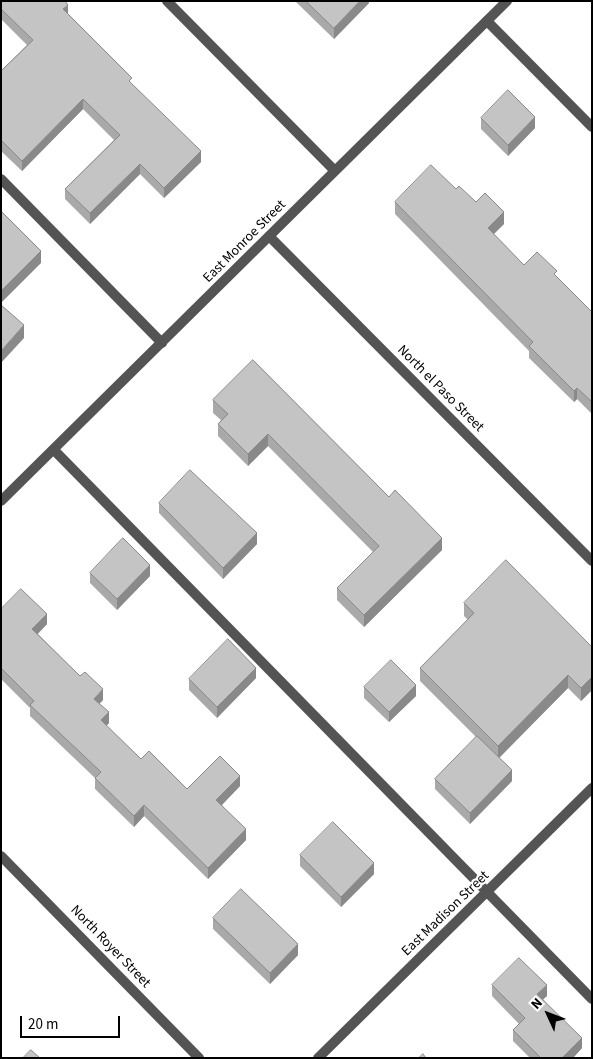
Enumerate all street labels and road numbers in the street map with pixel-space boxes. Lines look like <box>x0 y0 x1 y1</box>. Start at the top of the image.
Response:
street label: East Monroe Street <box>200 197 290 287</box>
street label: North el Paso Street <box>393 342 487 436</box>
street label: East Madison Street <box>399 868 493 960</box>
street label: North Royer Street <box>66 902 154 992</box>

